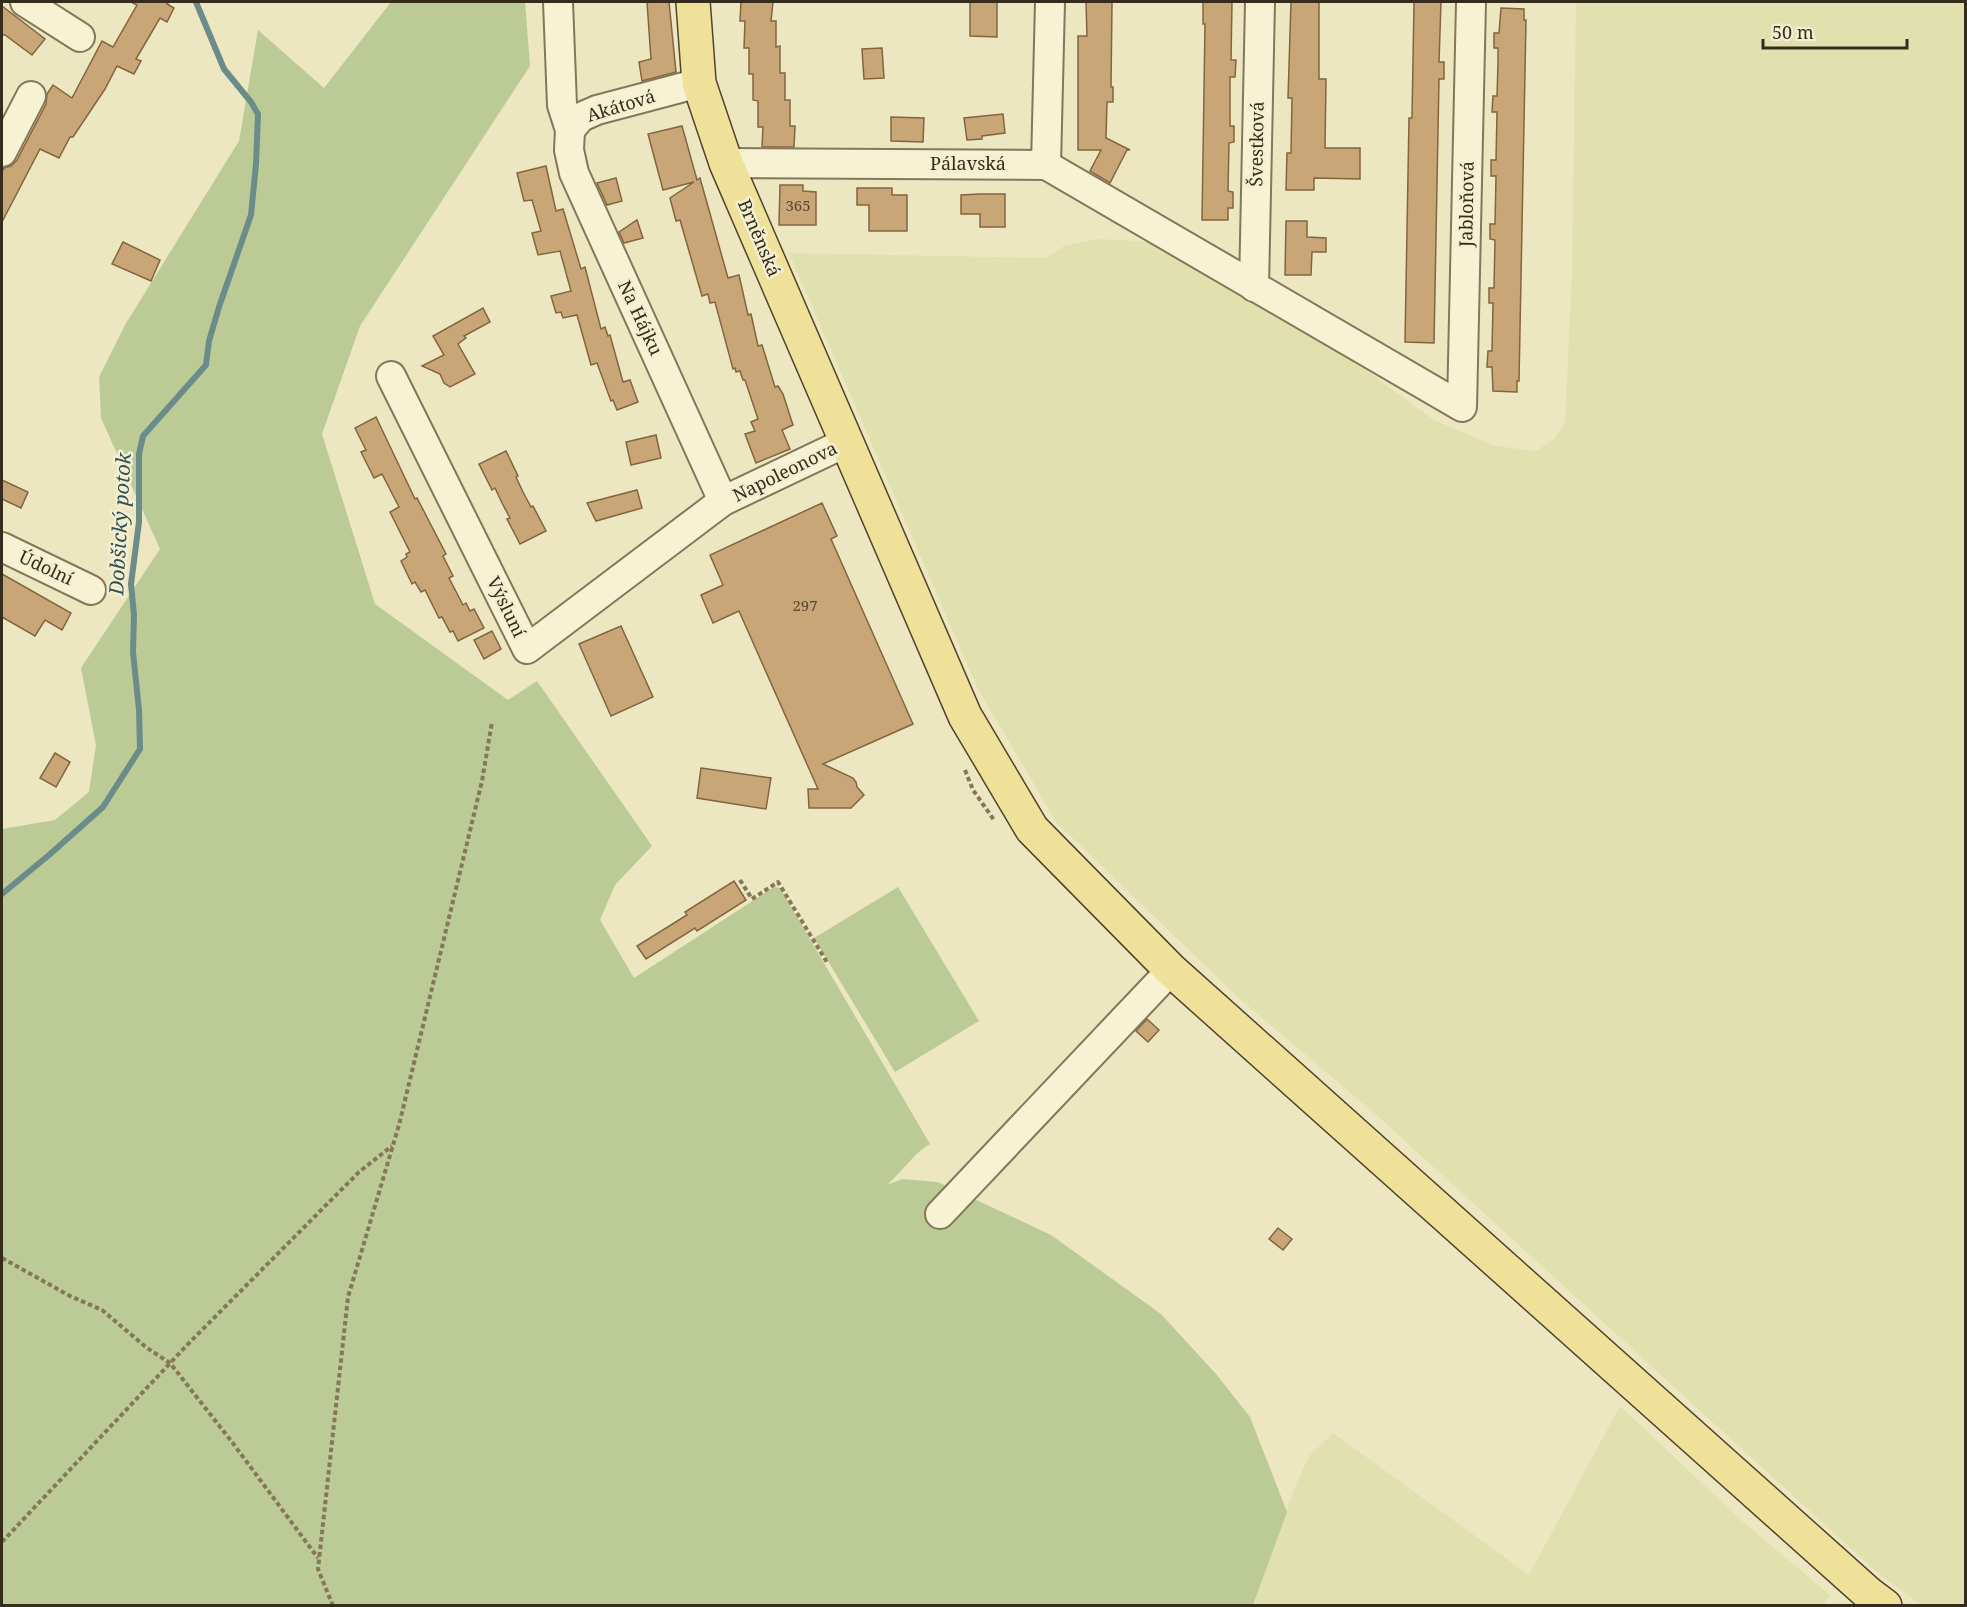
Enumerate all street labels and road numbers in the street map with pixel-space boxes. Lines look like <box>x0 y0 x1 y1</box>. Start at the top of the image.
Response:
street label: Akátová <box>583 83 658 127</box>
street label: Švestková <box>1243 101 1269 187</box>
street label: Pálavská <box>930 151 1006 175</box>
street label: Jabloňová <box>1453 161 1479 248</box>
street label: Brněnská <box>733 195 787 280</box>
street label: Na Hájku <box>613 276 669 360</box>
street label: Napoleonova <box>728 435 841 507</box>
street label: Údolní <box>15 544 78 590</box>
street label: Výsluní <box>482 572 532 641</box>

